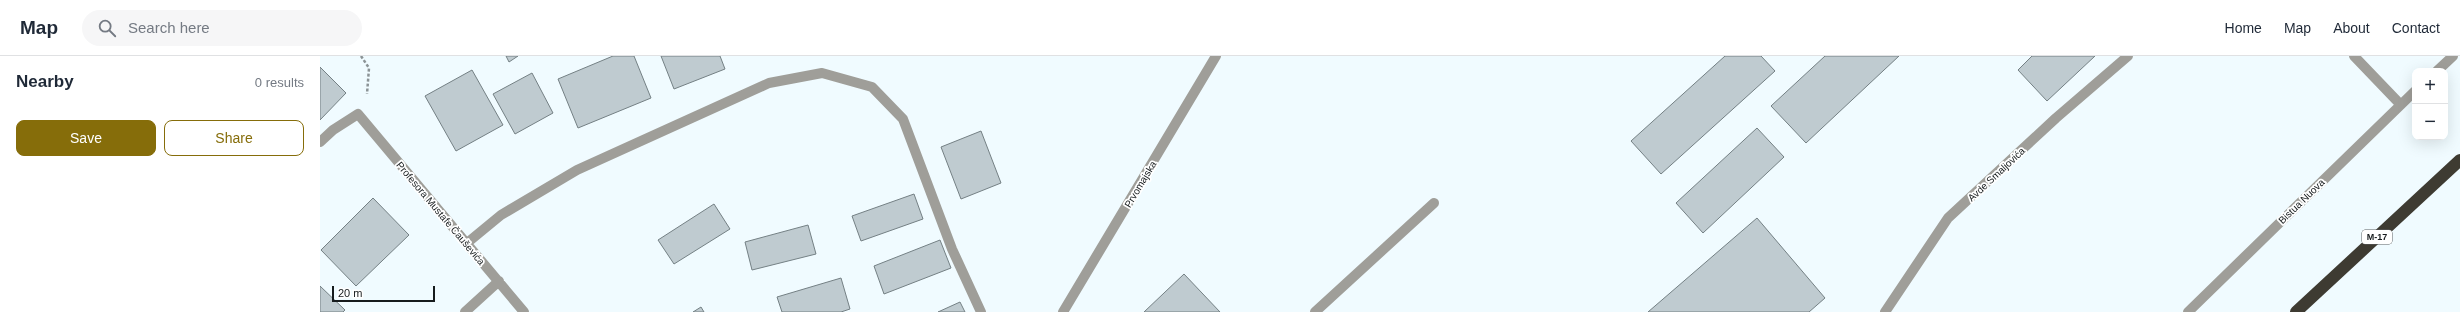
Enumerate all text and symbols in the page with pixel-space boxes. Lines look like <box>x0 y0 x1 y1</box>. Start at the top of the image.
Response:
search box <box>82 10 362 46</box>
text: Map <box>20 17 58 38</box>
icon: search <box>96 17 118 39</box>
text: Search here <box>128 19 210 36</box>
text: Home <box>2225 20 2262 36</box>
text: Map <box>2284 20 2311 36</box>
text: About <box>2333 20 2370 36</box>
text: Contact <box>2392 20 2440 36</box>
map controls <box>2412 68 2448 140</box>
button: + <box>2412 68 2448 104</box>
text: Nearby <box>16 72 74 91</box>
text: 0 results <box>255 75 304 90</box>
button: − <box>2412 104 2448 140</box>
button: Save <box>16 120 156 156</box>
button: Share <box>164 120 304 156</box>
street label: Avde Smaljovića <box>1966 145 2027 204</box>
street label: Profesora Mustafe Čauševića <box>394 159 488 267</box>
street label: Prvomajska <box>1122 159 1159 209</box>
street label: Bistua Nuova <box>2276 176 2327 226</box>
road number: M-17 <box>2362 230 2392 244</box>
scale bar <box>332 284 435 303</box>
text: 20 m <box>338 287 362 299</box>

